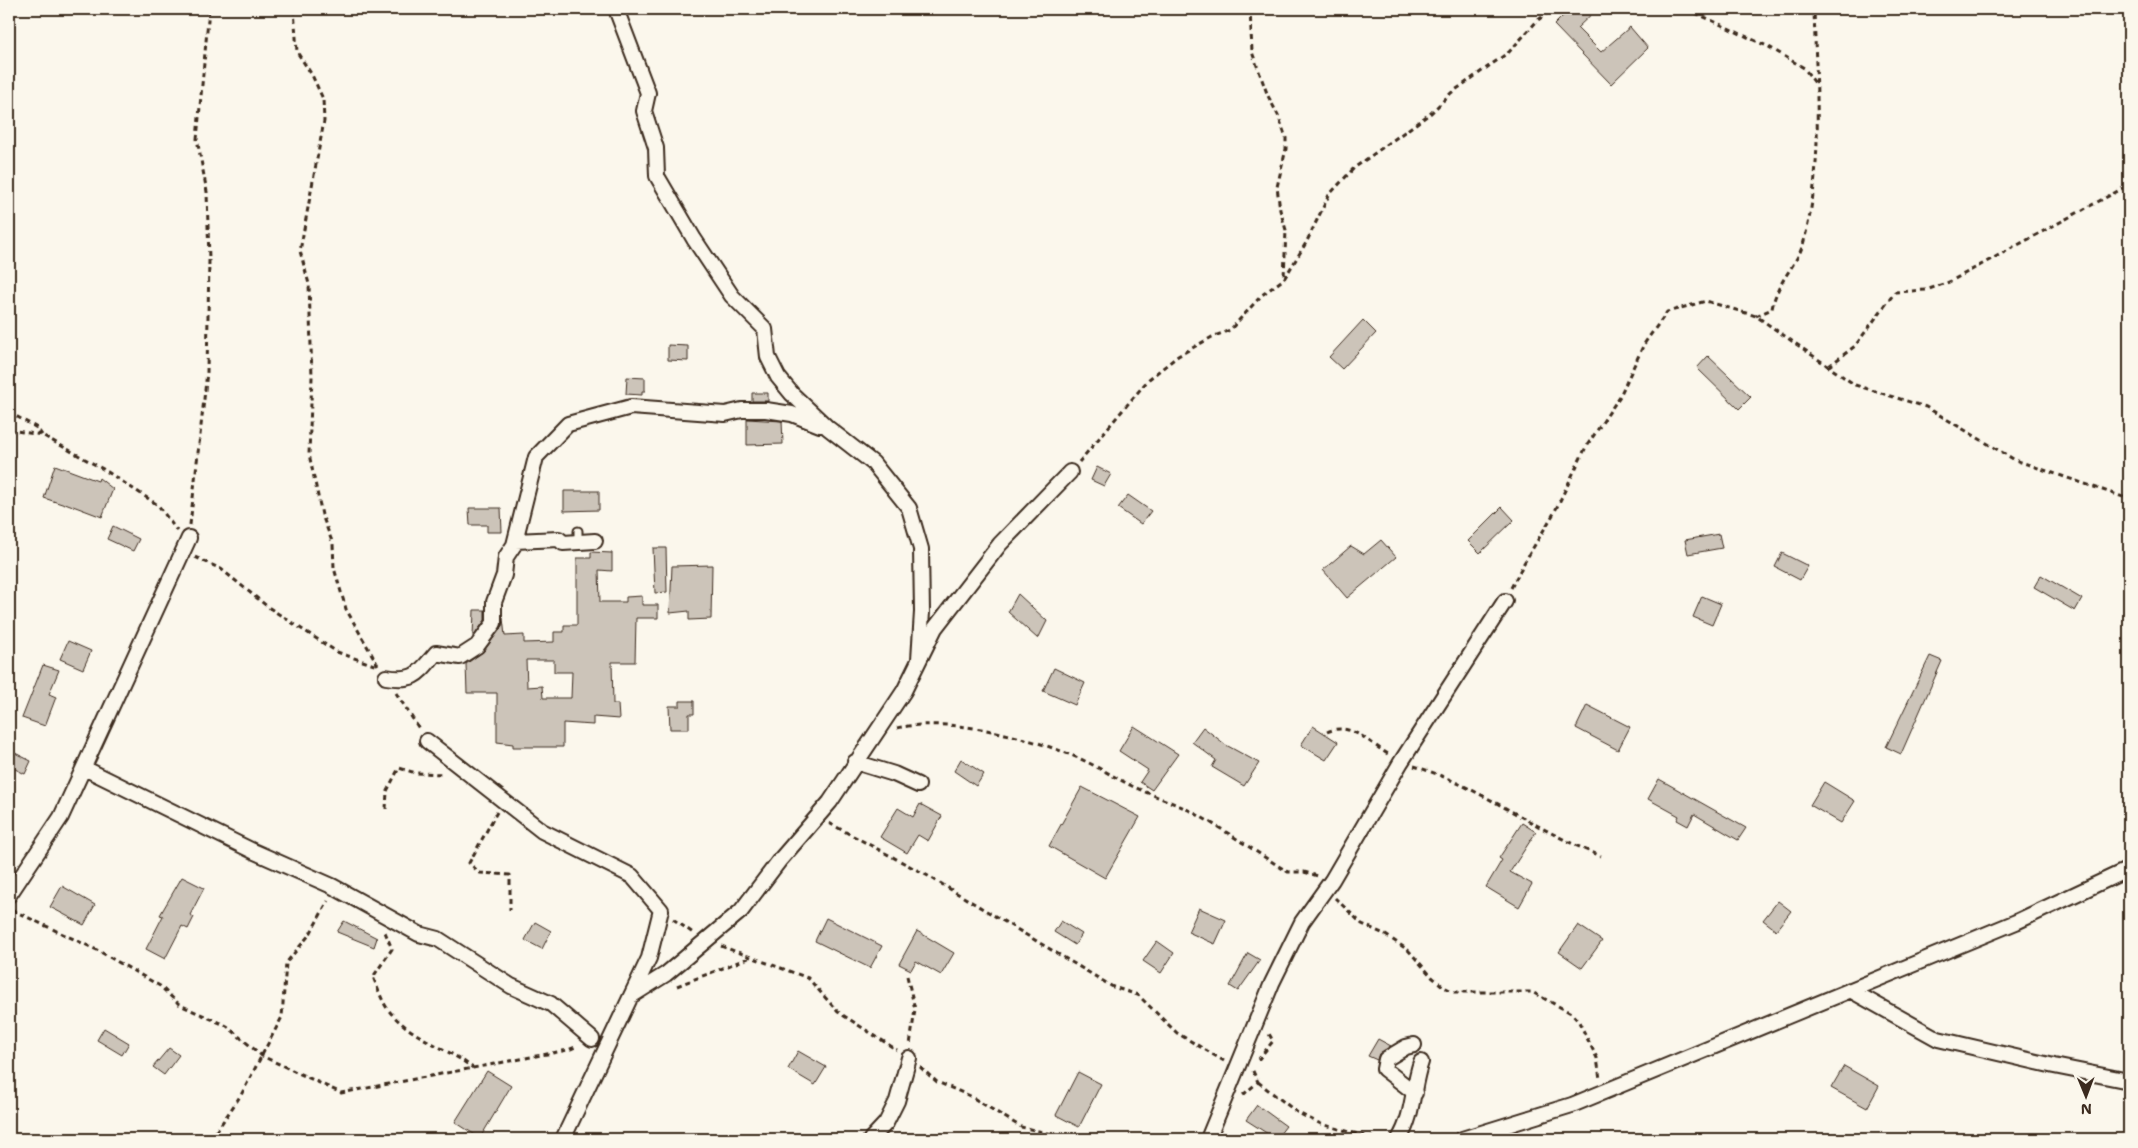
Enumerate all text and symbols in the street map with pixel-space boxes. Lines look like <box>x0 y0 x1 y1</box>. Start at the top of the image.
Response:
north arrow <box>2060 1070 2110 1120</box>
text: N <box>2081 1100 2092 1118</box>

